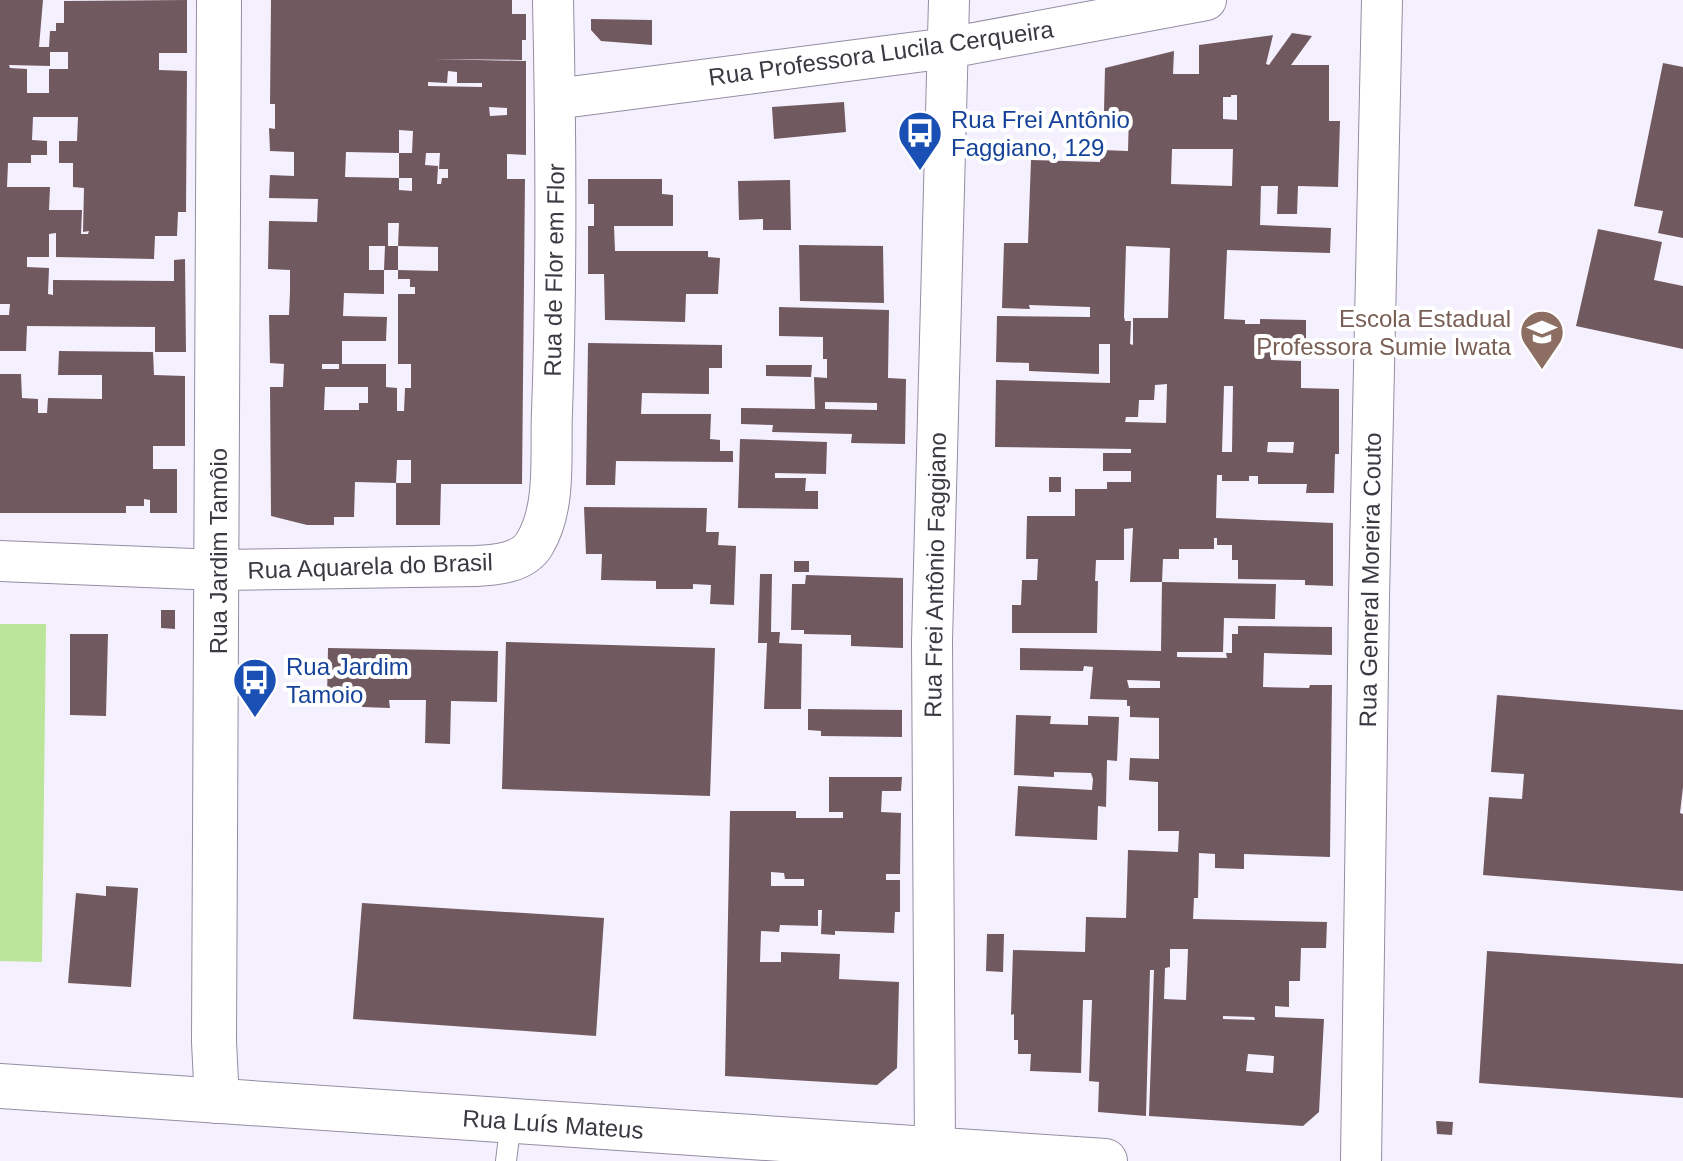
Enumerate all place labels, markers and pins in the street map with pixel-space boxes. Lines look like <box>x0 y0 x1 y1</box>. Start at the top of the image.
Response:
place label: Rua Frei Antônio Faggiano, 129 <box>951 106 1130 161</box>
bus stop icon: Rua Frei Antônio Faggiano, 129 <box>896 109 944 172</box>
place label: Escola Estadual Professora Sumie Iwata <box>1256 305 1512 360</box>
school or university icon: Escola Estadual Professora Sumie Iwata <box>1518 308 1566 371</box>
place label: Rua Jardim Tamoio <box>286 653 409 708</box>
bus stop icon: Rua Jardim Tamoio <box>231 656 279 719</box>

